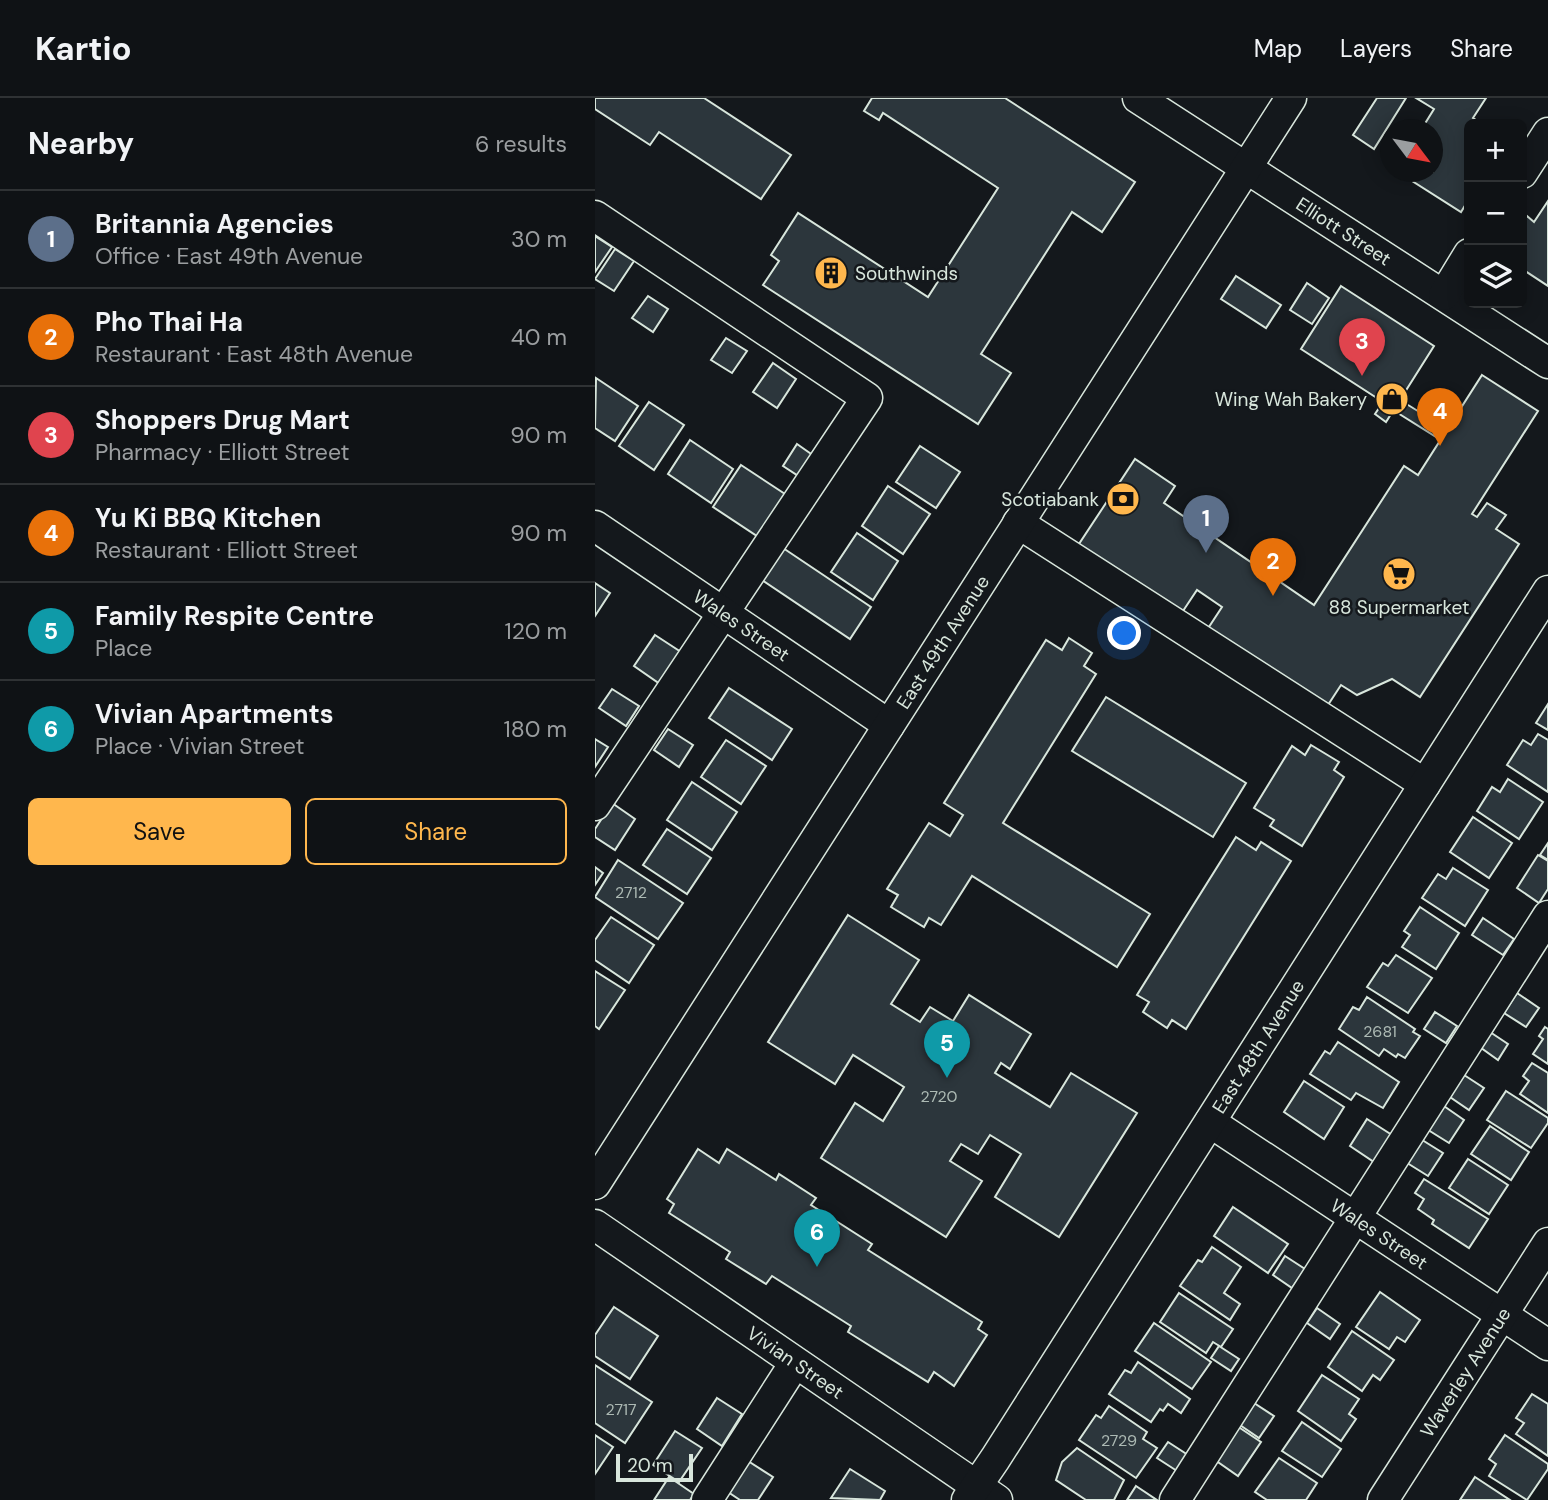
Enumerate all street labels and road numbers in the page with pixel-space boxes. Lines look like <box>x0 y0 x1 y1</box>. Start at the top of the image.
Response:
street label: Elliott Street <box>1291 191 1396 271</box>
street label: East 49th Avenue <box>891 570 995 714</box>
street label: Wales Street <box>688 584 794 667</box>
street label: East 48th Avenue <box>1206 975 1310 1118</box>
street label: Wales Street <box>1326 1193 1433 1275</box>
street label: Waverley Avenue <box>1415 1303 1517 1442</box>
street label: Vivian Street <box>742 1321 849 1405</box>

